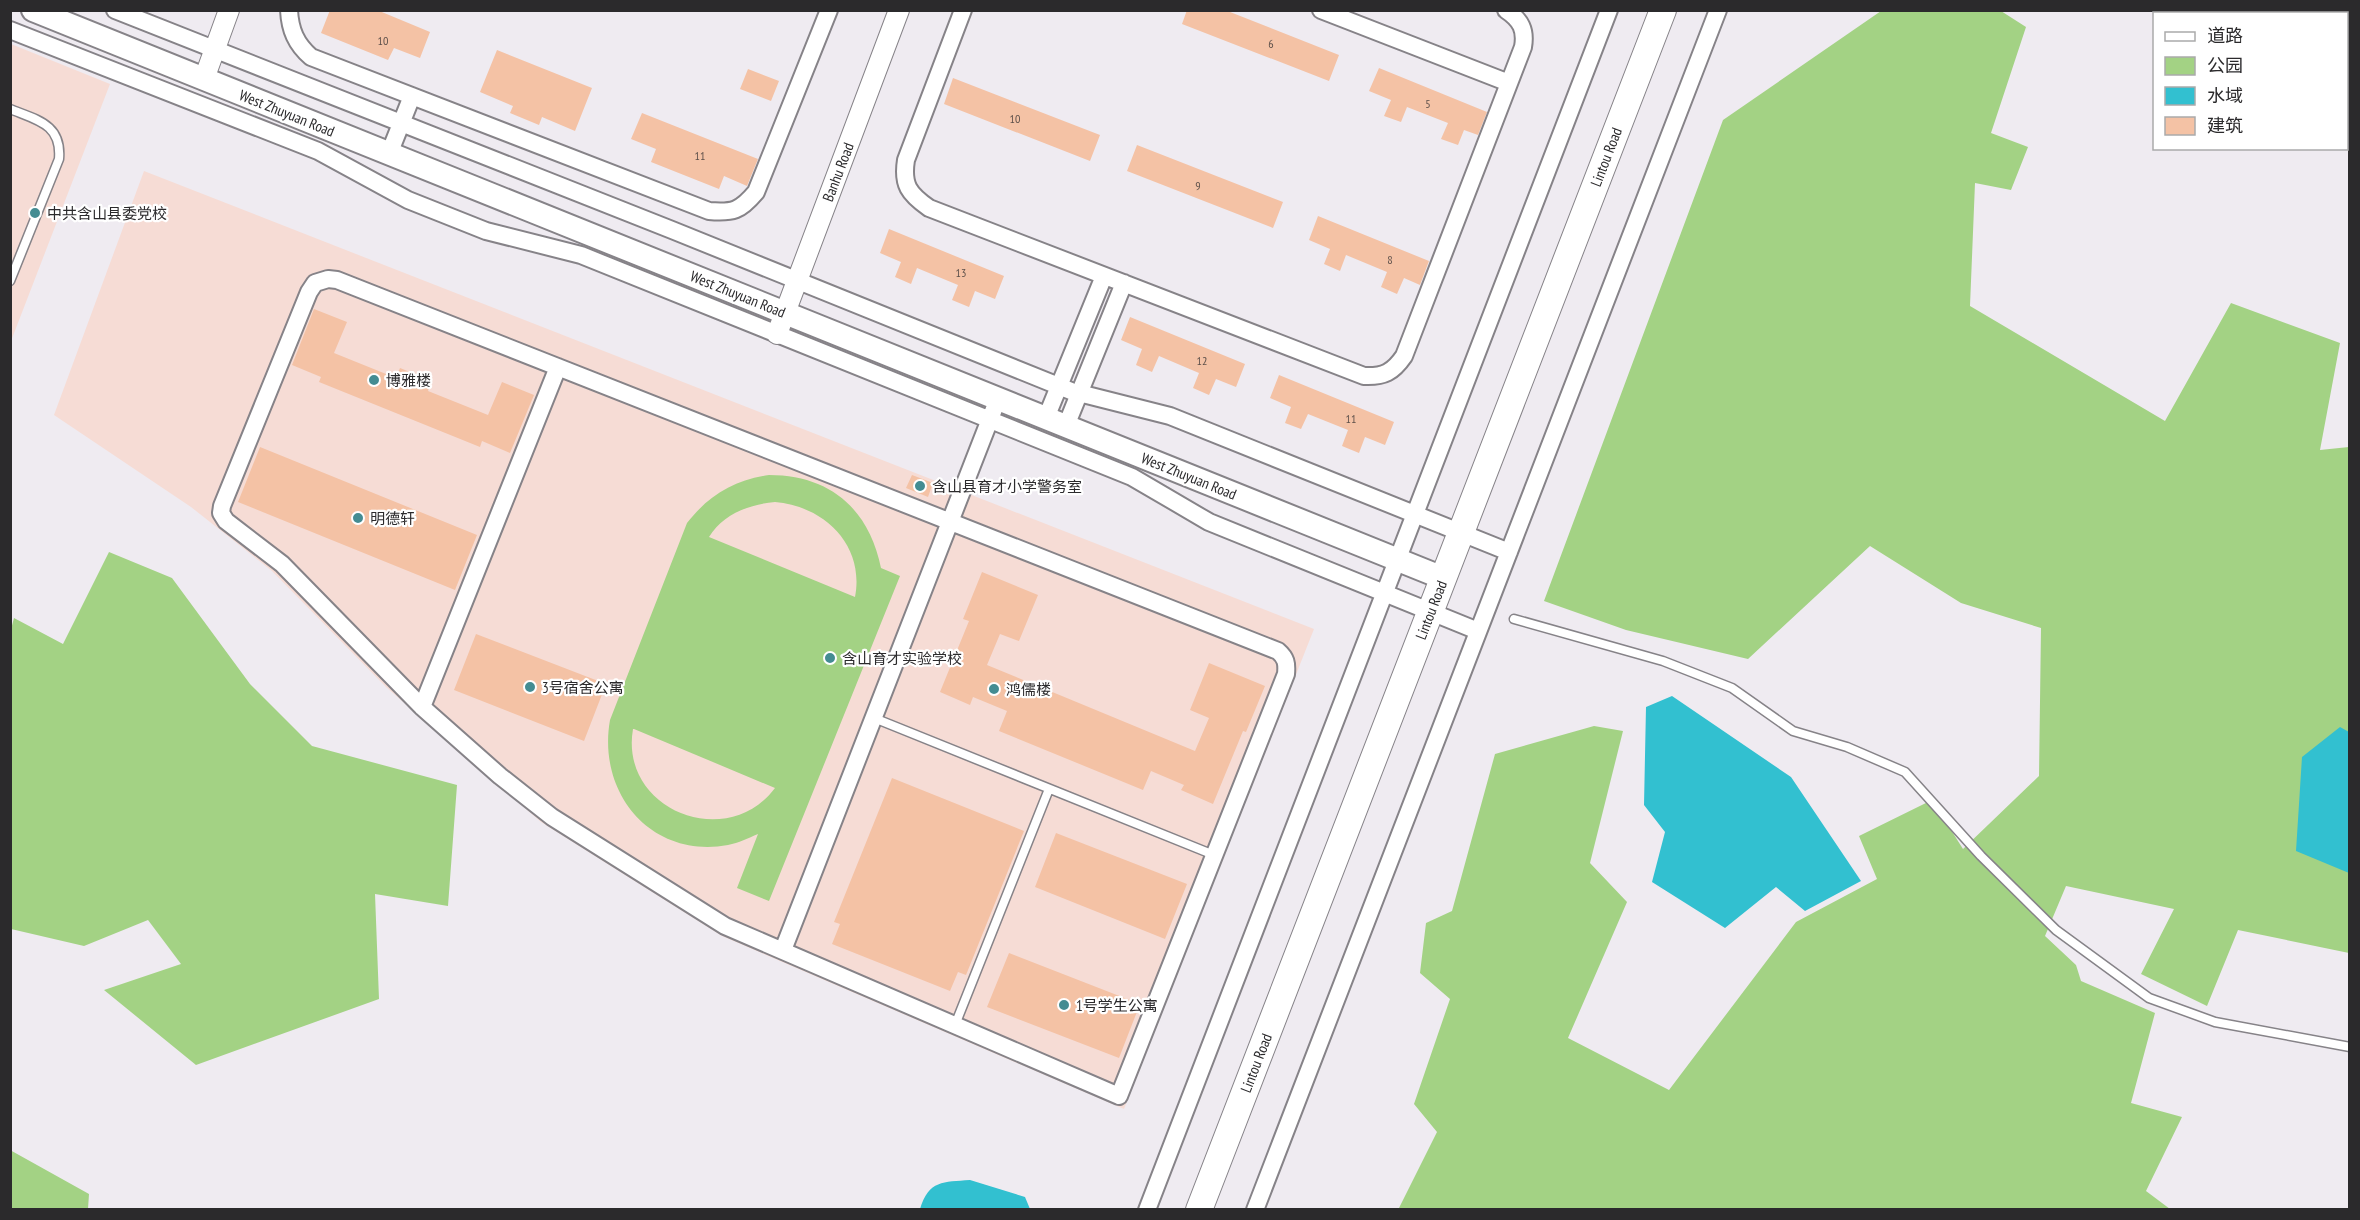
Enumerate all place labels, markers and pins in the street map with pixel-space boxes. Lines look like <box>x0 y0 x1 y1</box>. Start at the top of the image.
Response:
place label: 中共含山县委党校 <box>47 204 167 223</box>
marker: 中共含山县委党校 <box>28 206 42 220</box>
place label: 博雅楼 <box>386 371 431 390</box>
marker: 博雅楼 <box>367 373 381 387</box>
place label: 含山县育才小学警务室 <box>932 477 1082 496</box>
marker: 含山县育才小学警务室 <box>913 479 927 493</box>
place label: 明德轩 <box>370 509 415 528</box>
marker: 明德轩 <box>351 511 365 525</box>
place label: 含山育才实验学校 <box>842 649 962 668</box>
marker: 含山育才实验学校 <box>823 651 837 665</box>
place label: 3号宿舍公寓 <box>542 678 624 697</box>
marker: 3号宿舍公寓 <box>523 680 537 694</box>
place label: 鸿儒楼 <box>1006 680 1051 699</box>
marker: 鸿儒楼 <box>987 682 1001 696</box>
place label: 1号学生公寓 <box>1076 996 1158 1015</box>
marker: 1号学生公寓 <box>1057 998 1071 1012</box>

